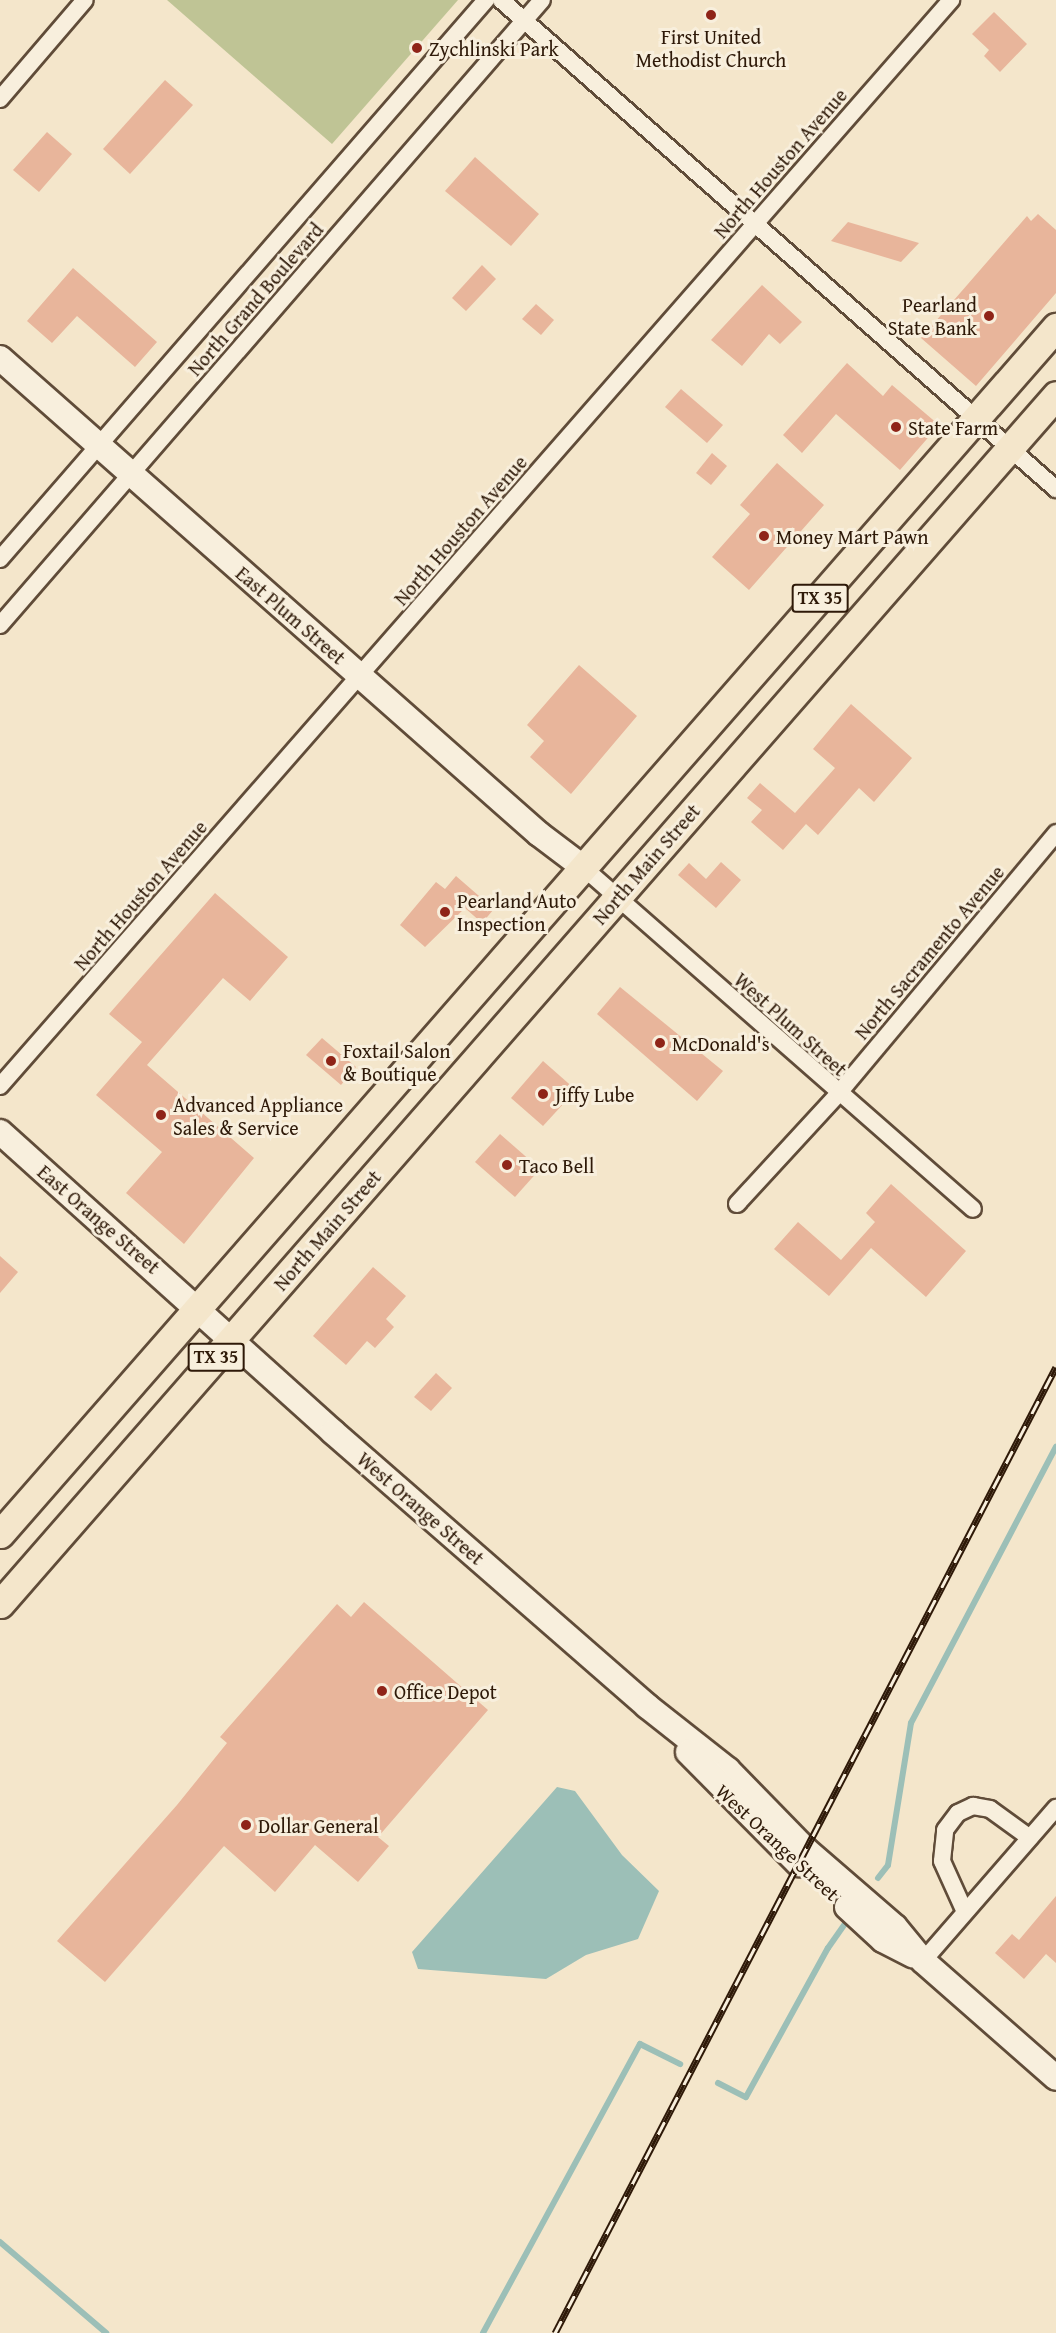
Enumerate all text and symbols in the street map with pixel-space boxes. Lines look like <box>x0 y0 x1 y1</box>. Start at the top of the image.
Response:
marker: First United Methodist Church <box>704 8 718 22</box>
place label: First United Methodist Church <box>636 24 786 71</box>
place label: Zychlinski Park <box>429 36 559 60</box>
marker: Zychlinski Park <box>410 41 424 55</box>
street label: North Houston Avenue <box>708 83 852 243</box>
street label: North Grand Boulevard <box>182 218 328 380</box>
place label: Pearland State Bank <box>888 292 977 339</box>
marker: Pearland State Bank <box>982 309 996 323</box>
place label: State Farm <box>908 415 998 439</box>
marker: State Farm <box>889 420 903 434</box>
street label: North Houston Avenue <box>388 450 532 610</box>
place label: Money Mart Pawn <box>776 524 928 548</box>
marker: Money Mart Pawn <box>757 529 771 543</box>
street label: East Plum Street <box>231 561 351 669</box>
road number: TX 35 <box>792 583 848 613</box>
street label: North Main Street <box>587 799 705 929</box>
street label: North Houston Avenue <box>68 815 212 975</box>
street label: North Sacramento Avenue <box>849 860 1009 1044</box>
place label: Pearland Auto Inspection <box>457 888 576 935</box>
marker: Pearland Auto Inspection <box>438 905 452 919</box>
street label: West Plum Street <box>730 967 852 1081</box>
place label: McDonald's <box>672 1031 770 1055</box>
marker: McDonald's <box>653 1036 667 1050</box>
place label: Foxtail Salon & Boutique <box>343 1038 450 1085</box>
marker: Foxtail Salon & Boutique <box>324 1054 338 1068</box>
place label: Jiffy Lube <box>555 1082 634 1106</box>
marker: Jiffy Lube <box>536 1087 550 1101</box>
place label: Advanced Appliance Sales & Service <box>173 1092 343 1139</box>
marker: Advanced Appliance Sales & Service <box>154 1108 168 1122</box>
place label: Taco Bell <box>519 1153 594 1177</box>
marker: Taco Bell <box>500 1158 514 1172</box>
street label: East Orange Street <box>33 1159 165 1279</box>
street label: North Main Street <box>268 1165 386 1295</box>
road number: TX 35 <box>188 1342 244 1372</box>
street label: West Orange Street <box>353 1446 489 1570</box>
place label: Office Depot <box>394 1679 497 1703</box>
marker: Office Depot <box>375 1684 389 1698</box>
street label: West Orange Street <box>711 1779 845 1905</box>
place label: Dollar General <box>258 1813 379 1837</box>
marker: Dollar General <box>239 1818 253 1832</box>

